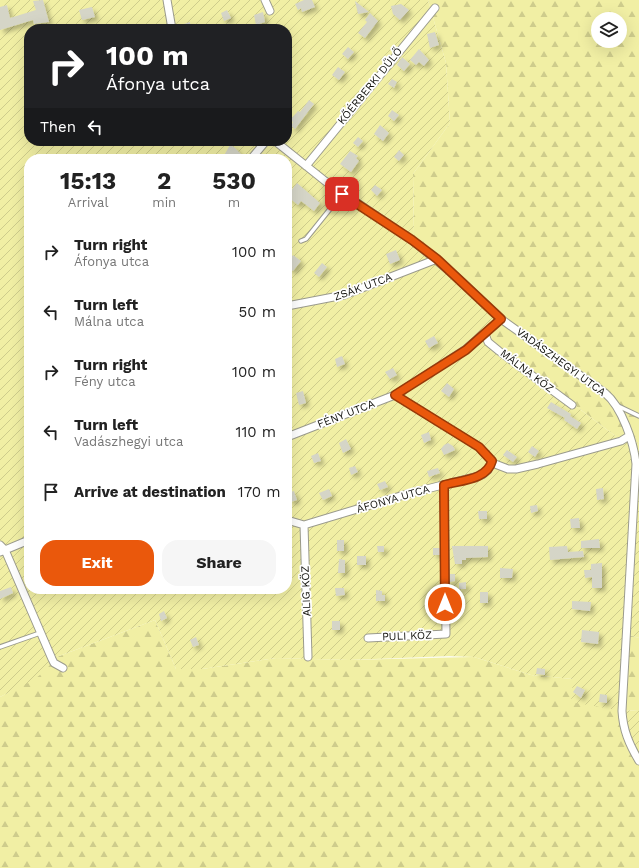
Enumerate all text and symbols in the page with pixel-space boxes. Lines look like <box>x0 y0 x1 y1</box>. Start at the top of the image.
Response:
map controls <box>591 12 627 48</box>
button: layers <box>591 12 627 48</box>
text: 100 m <box>106 39 189 72</box>
icon: right <box>40 40 92 92</box>
street label: KŐÉRBERKI DŰLŐ <box>334 44 405 127</box>
text: Áfonya utca <box>106 73 210 94</box>
icon: left <box>84 116 106 138</box>
text: Then <box>40 118 76 136</box>
text: 15:13 <box>60 167 116 195</box>
text: 2 <box>157 167 171 195</box>
text: 530 <box>212 167 256 195</box>
pin <box>325 177 359 211</box>
icon: arrive <box>331 183 353 205</box>
text: Arrival <box>68 195 108 210</box>
text: min <box>152 195 176 210</box>
text: m <box>228 195 240 210</box>
text: Turn right <box>74 236 147 254</box>
icon: right <box>40 241 62 263</box>
text: 100 m <box>232 243 276 261</box>
text: Áfonya utca <box>74 254 149 269</box>
street label: ZSÁK UTCA <box>332 270 394 304</box>
text: Turn left <box>74 296 138 314</box>
icon: left <box>40 301 62 323</box>
text: 50 m <box>239 303 276 321</box>
text: Málna utca <box>74 314 144 329</box>
street label: VADÁSZHEGYI UTCA <box>514 324 609 399</box>
street label: MÁLNA KÖZ <box>498 346 557 395</box>
text: Turn right <box>74 356 147 374</box>
icon: right <box>40 361 62 383</box>
text: 100 m <box>232 363 276 381</box>
text: Fény utca <box>74 374 136 389</box>
street label: FÉNY UTCA <box>315 396 377 431</box>
text: Turn left <box>74 416 138 434</box>
icon: left <box>40 421 62 443</box>
text: 110 m <box>236 423 276 441</box>
text: Vadászhegyi utca <box>74 434 183 449</box>
icon: arrive <box>40 481 62 503</box>
street label: ÁFONYA UTCA <box>355 481 431 516</box>
text: Arrive at destination <box>74 483 226 501</box>
text: 170 m <box>238 483 281 501</box>
button: Exit <box>40 540 154 586</box>
button: Share <box>162 540 276 586</box>
street label: ALIG KÖZ <box>298 565 313 617</box>
position arrow <box>424 583 466 625</box>
street label: PULI KÖZ <box>382 628 432 643</box>

